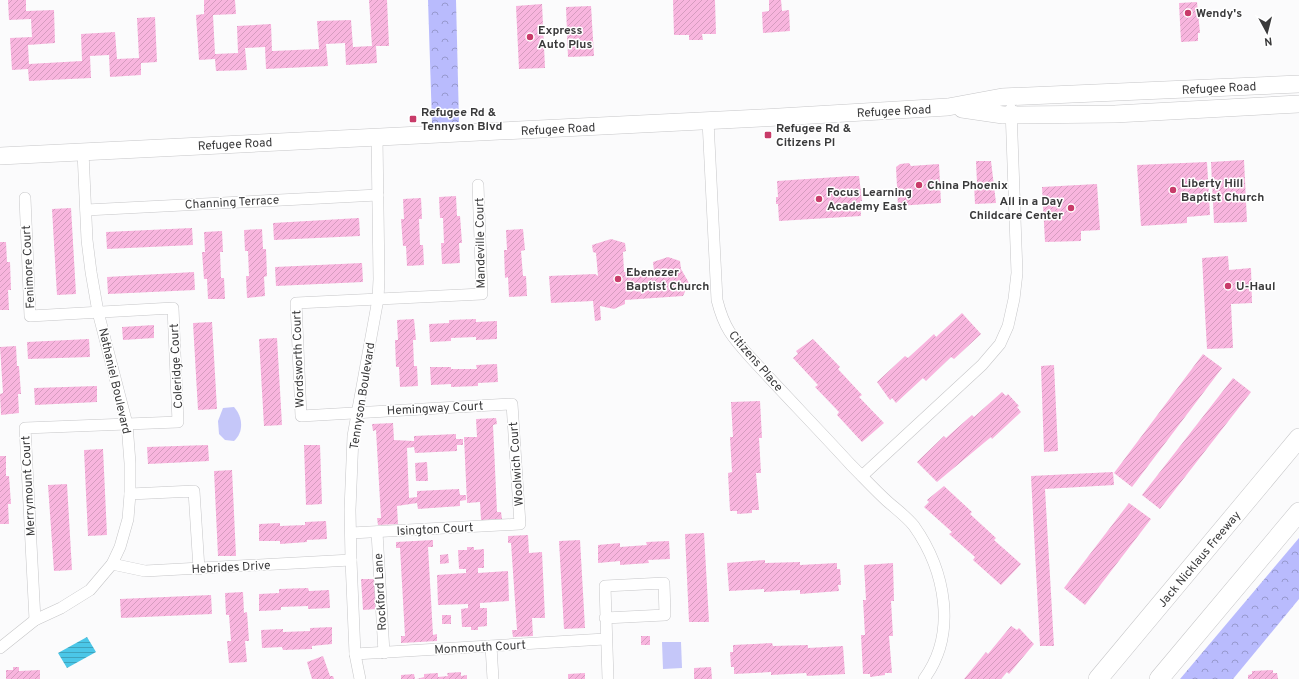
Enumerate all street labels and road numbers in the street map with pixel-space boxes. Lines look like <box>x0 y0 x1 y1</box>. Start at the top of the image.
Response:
street label: Refugee Road <box>1181 79 1257 99</box>
street label: Refugee Road <box>856 102 932 122</box>
street label: Refugee Road <box>520 120 596 140</box>
street label: Refugee Road <box>197 135 273 155</box>
street label: Channing Terrace <box>185 193 280 213</box>
street label: Mandeville Court <box>472 197 490 289</box>
street label: Fenimore Court <box>19 225 39 309</box>
street label: Wordsworth Court <box>289 310 309 408</box>
street label: Coleridge Court <box>167 323 187 409</box>
street label: Nathaniel Boulevard <box>94 327 134 436</box>
street label: Citizens Place <box>724 328 786 395</box>
street label: Tennyson Boulevard <box>347 341 379 451</box>
street label: Hemingway Court <box>386 398 484 420</box>
street label: Woolwich Court <box>506 421 528 507</box>
street label: Merrymount Court <box>18 435 40 537</box>
street label: Jack Nicklaus Freeway <box>1155 508 1245 611</box>
street label: Isington Court <box>396 520 474 540</box>
street label: Rockford Lane <box>371 553 391 631</box>
street label: Hebrides Drive <box>191 558 271 578</box>
street label: Monmouth Court <box>434 638 526 658</box>

